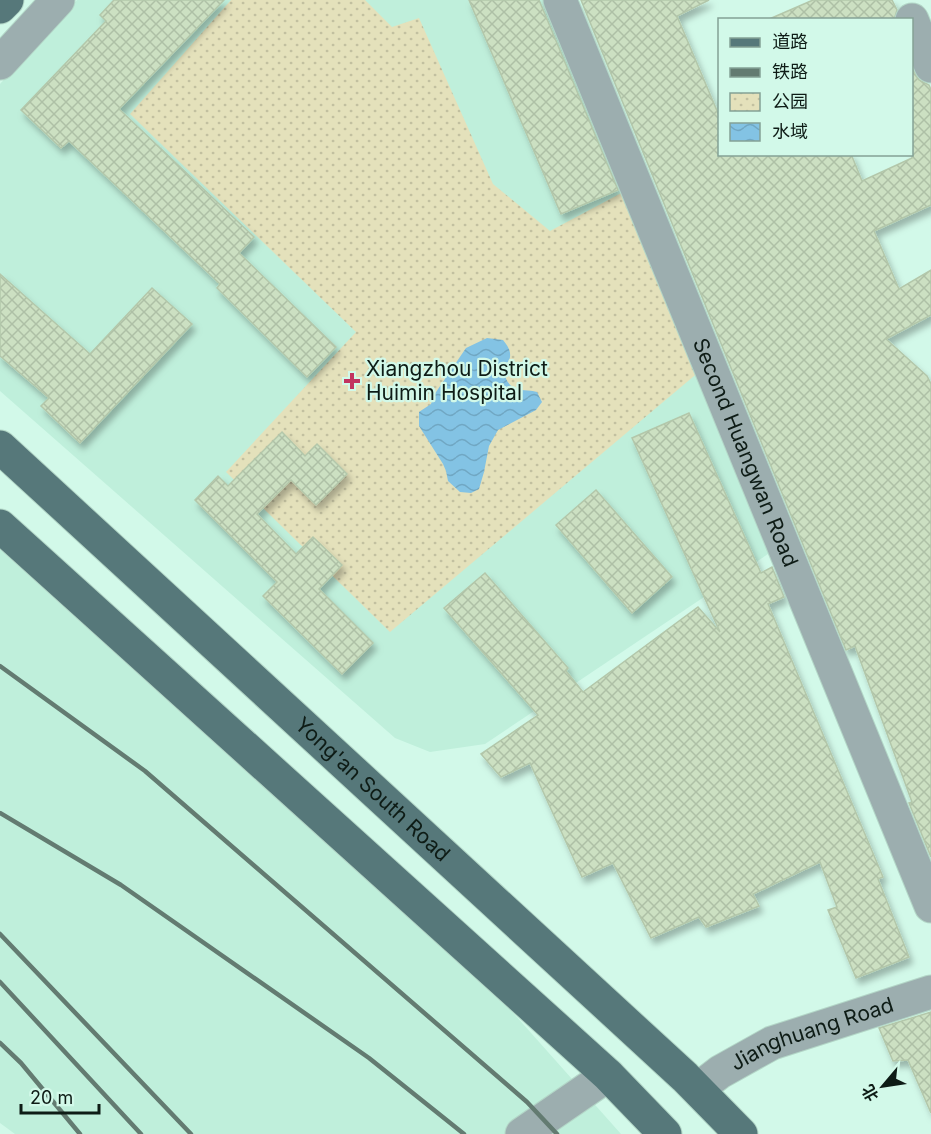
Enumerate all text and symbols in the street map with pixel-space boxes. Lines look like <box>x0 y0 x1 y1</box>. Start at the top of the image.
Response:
legend <box>718 18 913 156</box>
text: 道路 <box>772 31 808 52</box>
text: 铁路 <box>772 61 808 82</box>
text: 公园 <box>772 91 808 112</box>
text: 水域 <box>772 121 808 142</box>
street label: Second Huangwan Road <box>688 334 804 570</box>
place label: Xiangzhou District Huimin Hospital <box>366 356 548 405</box>
marker: Xiangzhou District Huimin Hospital <box>343 372 361 390</box>
street label: Yong'an South Road <box>290 712 455 867</box>
street label: Jianghuang Road <box>726 992 897 1076</box>
north arrow <box>853 1056 913 1116</box>
scale bar <box>21 1077 99 1115</box>
text: 北 <box>857 1081 883 1105</box>
text: 20 m <box>30 1087 73 1108</box>

